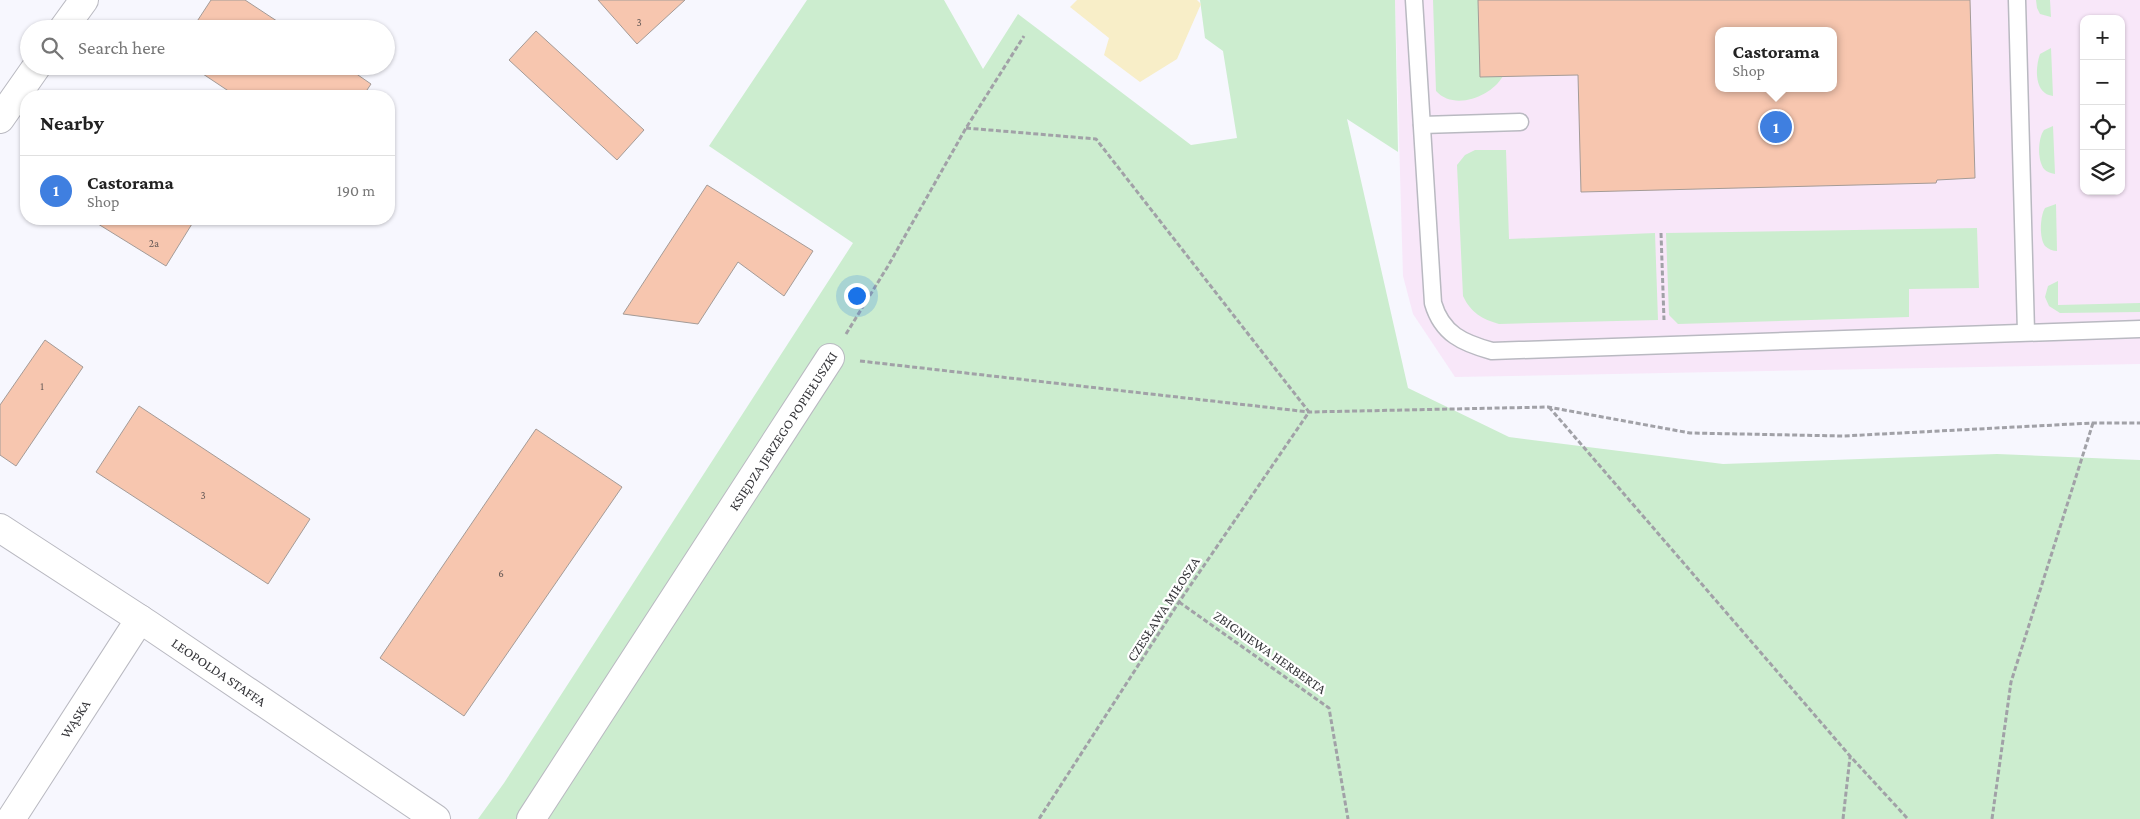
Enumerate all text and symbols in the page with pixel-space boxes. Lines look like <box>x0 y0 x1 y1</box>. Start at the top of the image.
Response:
map controls <box>2080 15 2125 195</box>
button: + <box>2080 15 2125 60</box>
house number: 3 <box>636 16 642 28</box>
search box <box>20 20 395 75</box>
popup <box>1715 27 1837 92</box>
icon: search <box>38 34 66 62</box>
text: Search here <box>78 37 165 58</box>
text: Castorama <box>1733 41 1819 62</box>
button: − <box>2080 60 2125 105</box>
text: Shop <box>1733 62 1765 79</box>
button: locate <box>2080 105 2125 150</box>
pin: 1 <box>1760 108 1792 146</box>
text: Nearby <box>40 111 104 135</box>
button: layers <box>2080 150 2125 195</box>
text: Castorama <box>87 172 174 193</box>
text: 1 <box>53 182 59 199</box>
text: 190 m <box>337 182 375 199</box>
text: Shop <box>87 193 119 210</box>
house number: 2a <box>149 237 159 249</box>
your location <box>844 283 870 309</box>
street label: KSIĘDZA JERZEGO POPIEŁUSZKI <box>726 349 840 513</box>
house number: 1 <box>40 380 44 392</box>
house number: 3 <box>200 489 206 501</box>
street label: CZESŁAWA MIŁOSZA <box>1123 554 1203 664</box>
house number: 6 <box>498 567 504 579</box>
street label: ZBIGNIEWA HERBERTA <box>1210 607 1330 697</box>
street label: LEOPOLDA STAFFA <box>169 635 269 709</box>
street label: WĄSKA <box>57 697 93 741</box>

